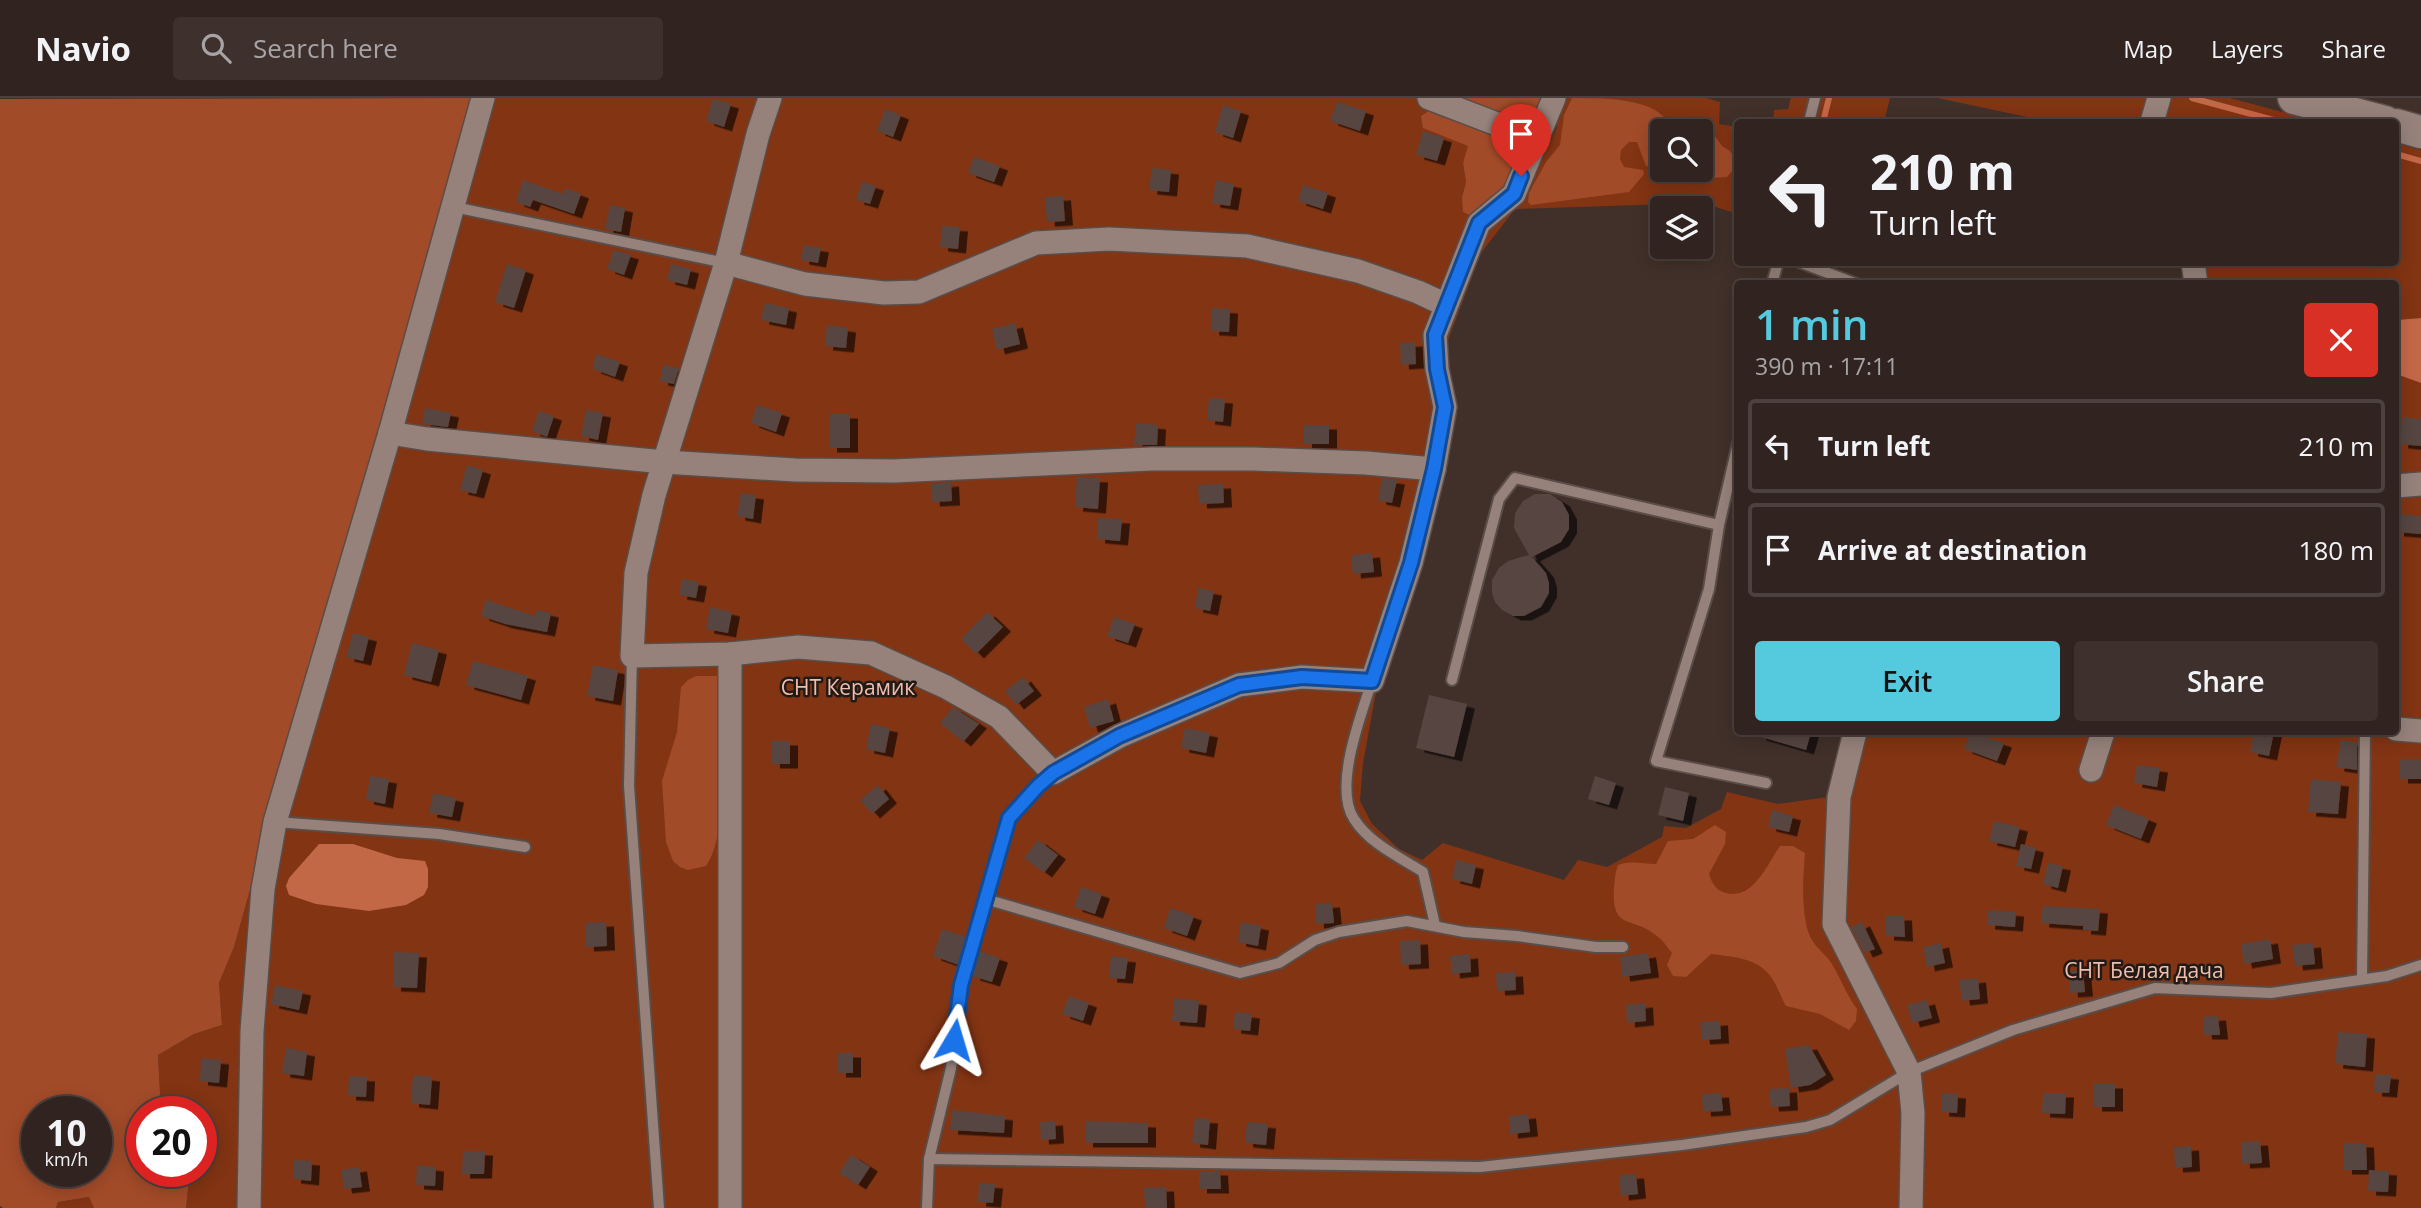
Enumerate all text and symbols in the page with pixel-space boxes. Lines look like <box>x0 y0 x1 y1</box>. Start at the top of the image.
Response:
search box <box>173 17 663 80</box>
text: Navio <box>35 26 131 71</box>
icon: search <box>197 29 235 67</box>
text: Search here <box>253 30 398 66</box>
text: Map <box>2123 32 2173 65</box>
text: Layers <box>2211 32 2284 65</box>
text: Share <box>2322 32 2386 65</box>
pin <box>1491 104 1551 176</box>
icon: arrive <box>1502 115 1540 153</box>
map controls <box>1650 119 1713 259</box>
button: search <box>1650 119 1713 182</box>
text: 210 m <box>1870 138 2015 204</box>
icon: left <box>1755 147 1846 238</box>
button: layers <box>1650 196 1713 259</box>
text: Turn left <box>1870 201 1996 244</box>
text: 1 min <box>1755 295 1868 352</box>
button: close <box>2304 303 2378 377</box>
text: 390 m · 17:11 <box>1755 350 1898 382</box>
icon: left <box>1759 427 1797 465</box>
text: Turn left <box>1818 428 1930 464</box>
text: 210 m <box>2299 428 2374 464</box>
icon: arrive <box>1759 531 1797 569</box>
text: Arrive at destination <box>1818 532 2087 568</box>
text: 180 m <box>2299 532 2374 568</box>
button: Exit <box>1755 641 2060 721</box>
button: Share <box>2074 641 2378 721</box>
park label: СНТ Керамик <box>781 673 915 701</box>
park label: СНТ Белая дача <box>2064 956 2224 984</box>
position arrow <box>917 1003 991 1077</box>
speed limit sign: 20 <box>126 1096 217 1187</box>
text: 10 <box>46 1109 87 1156</box>
text: km/h <box>45 1147 88 1171</box>

